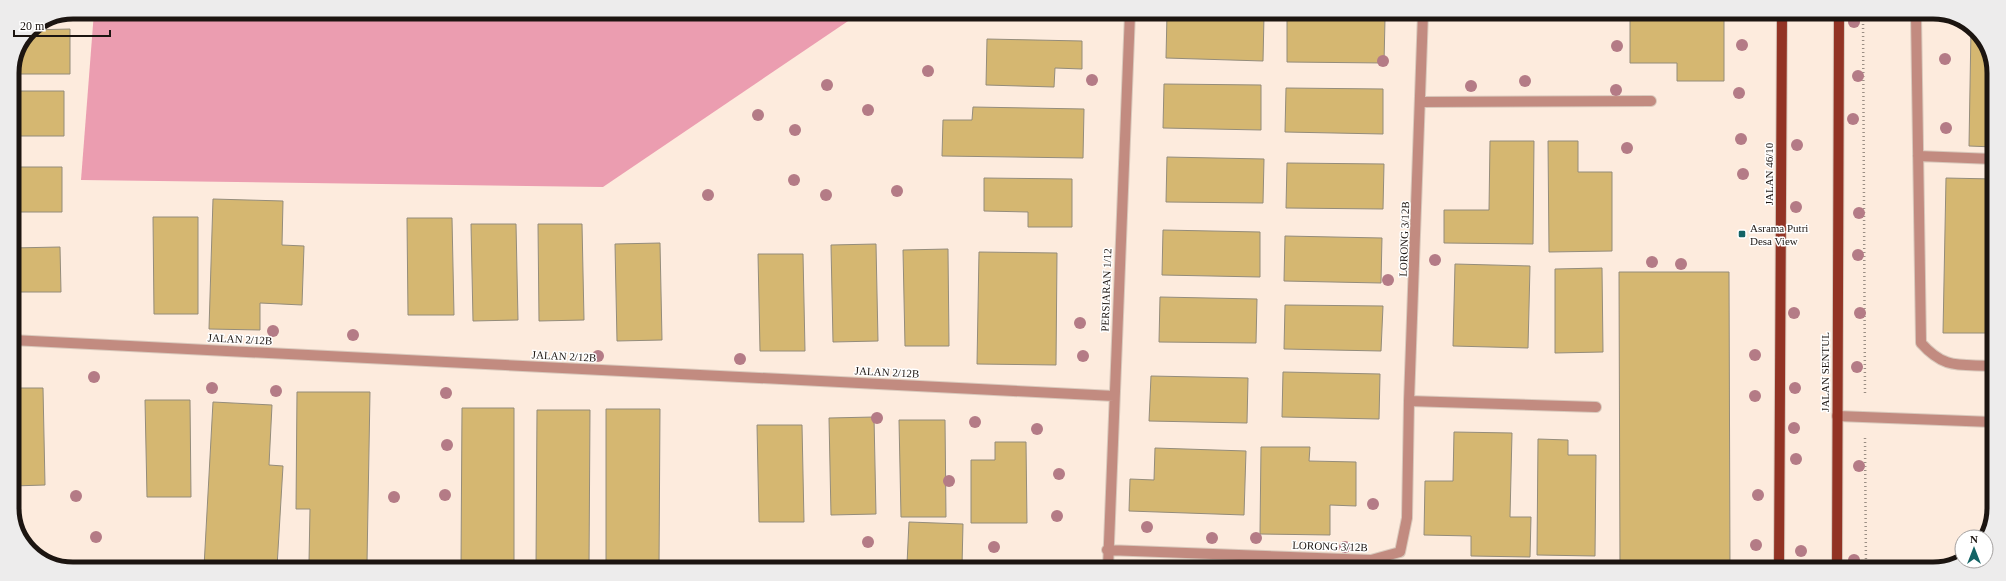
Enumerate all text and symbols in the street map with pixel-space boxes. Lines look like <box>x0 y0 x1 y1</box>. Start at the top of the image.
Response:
scale bar <box>14 12 110 38</box>
text: 20 m <box>20 19 45 33</box>
street label: JALAN 46/10 <box>1763 142 1775 205</box>
street label: LORONG 3/12B <box>1397 201 1411 277</box>
place label: Asrama Putri Desa View <box>1750 222 1808 247</box>
marker: Asrama Putri Desa View <box>1737 229 1747 239</box>
street label: PERSIARAN 1/12 <box>1099 248 1113 332</box>
street label: JALAN 2/12B <box>207 331 273 347</box>
street label: JALAN SENTUL <box>1819 332 1831 412</box>
street label: JALAN 2/12B <box>531 348 597 364</box>
street label: JALAN 2/12B <box>854 364 920 380</box>
north arrow <box>1954 529 1994 569</box>
text: N <box>1970 533 1978 545</box>
street label: LORONG 3/12B <box>1292 539 1368 553</box>

